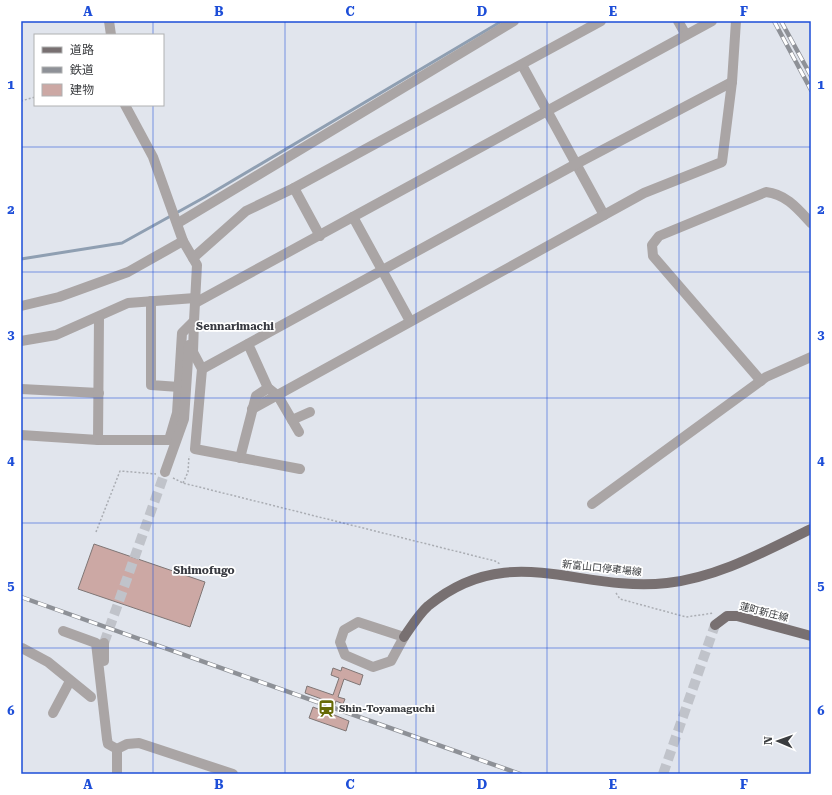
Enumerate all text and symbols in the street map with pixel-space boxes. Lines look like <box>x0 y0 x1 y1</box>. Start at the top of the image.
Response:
text: A <box>83 4 93 19</box>
text: B <box>214 4 224 19</box>
text: C <box>345 4 355 19</box>
text: D <box>477 4 487 19</box>
text: E <box>609 4 617 19</box>
text: F <box>740 4 748 19</box>
legend <box>34 34 164 106</box>
text: 道路 <box>70 43 94 57</box>
text: 鉄道 <box>70 63 94 77</box>
text: 1 <box>7 77 15 92</box>
text: 1 <box>817 77 825 92</box>
text: 建物 <box>70 83 94 97</box>
text: 2 <box>7 202 15 217</box>
text: 2 <box>817 202 825 217</box>
district label: Sennarimachi <box>196 320 274 333</box>
text: 3 <box>7 327 15 342</box>
text: 3 <box>817 327 825 342</box>
text: 4 <box>7 453 15 468</box>
text: 4 <box>817 453 825 468</box>
street label: 新富山口停車場線 <box>562 558 642 578</box>
district label: Shimofugo <box>173 564 235 577</box>
text: 5 <box>7 578 15 593</box>
text: 5 <box>817 578 825 593</box>
street label: 蓮町新庄線 <box>738 601 790 623</box>
station icon: Shin-Toyamaguchi <box>316 698 336 718</box>
text: 6 <box>7 703 15 718</box>
place label: Shin-Toyamaguchi <box>339 703 435 714</box>
text: 6 <box>817 703 825 718</box>
north arrow <box>758 721 798 761</box>
text: N <box>762 736 775 745</box>
text: A <box>83 777 93 792</box>
text: B <box>214 777 224 792</box>
text: C <box>345 777 355 792</box>
text: D <box>477 777 487 792</box>
text: E <box>609 777 617 792</box>
text: F <box>740 777 748 792</box>

